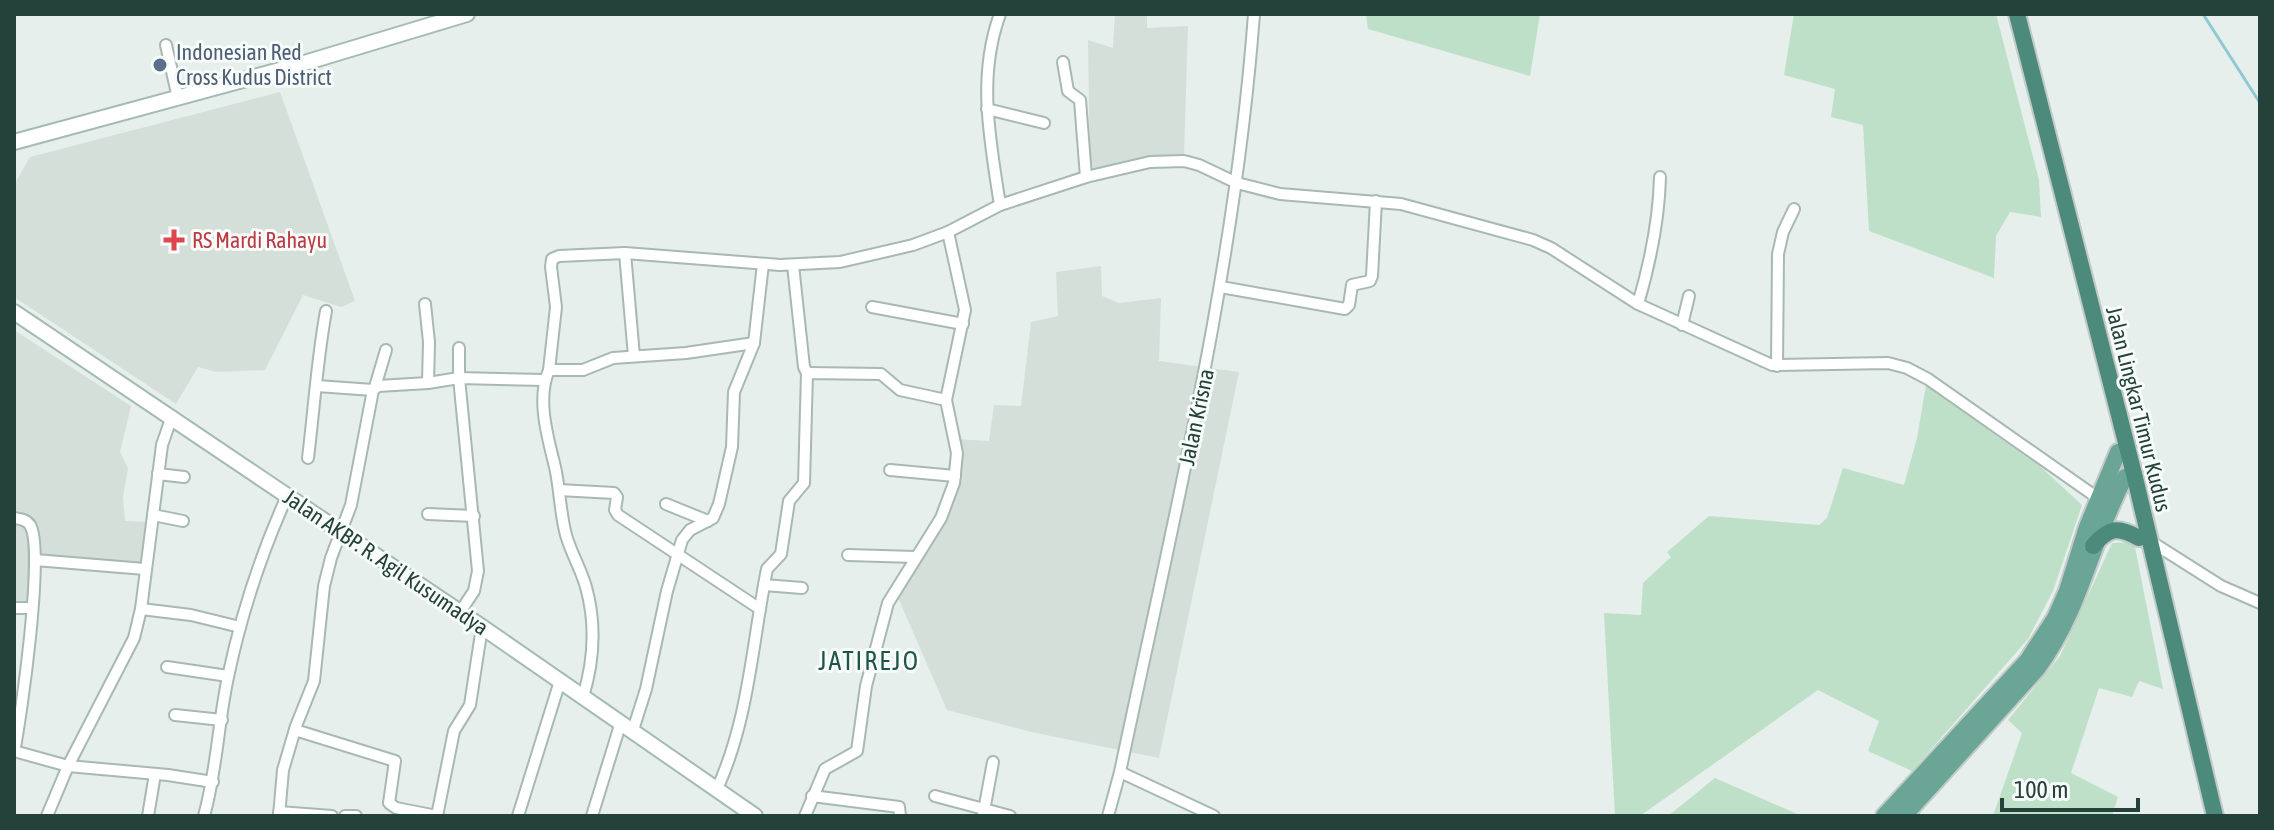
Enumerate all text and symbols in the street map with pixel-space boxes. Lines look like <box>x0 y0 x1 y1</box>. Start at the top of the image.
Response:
place label: Indonesian Red Cross Kudus District <box>176 39 332 90</box>
marker: Indonesian Red Cross Kudus District <box>151 56 169 74</box>
place label: RS Mardi Rahayu <box>192 227 327 253</box>
marker: RS Mardi Rahayu <box>163 229 185 251</box>
street label: Jalan Lingkar Timur Kudus <box>2101 304 2177 514</box>
street label: Jalan Krisna <box>1173 366 1219 468</box>
street label: Jalan AKBP. R. Agil Kusumadya <box>279 484 493 640</box>
district label: JATIREJO <box>818 646 920 676</box>
scale bar <box>2002 762 2138 812</box>
text: 100 m <box>2014 776 2068 803</box>

